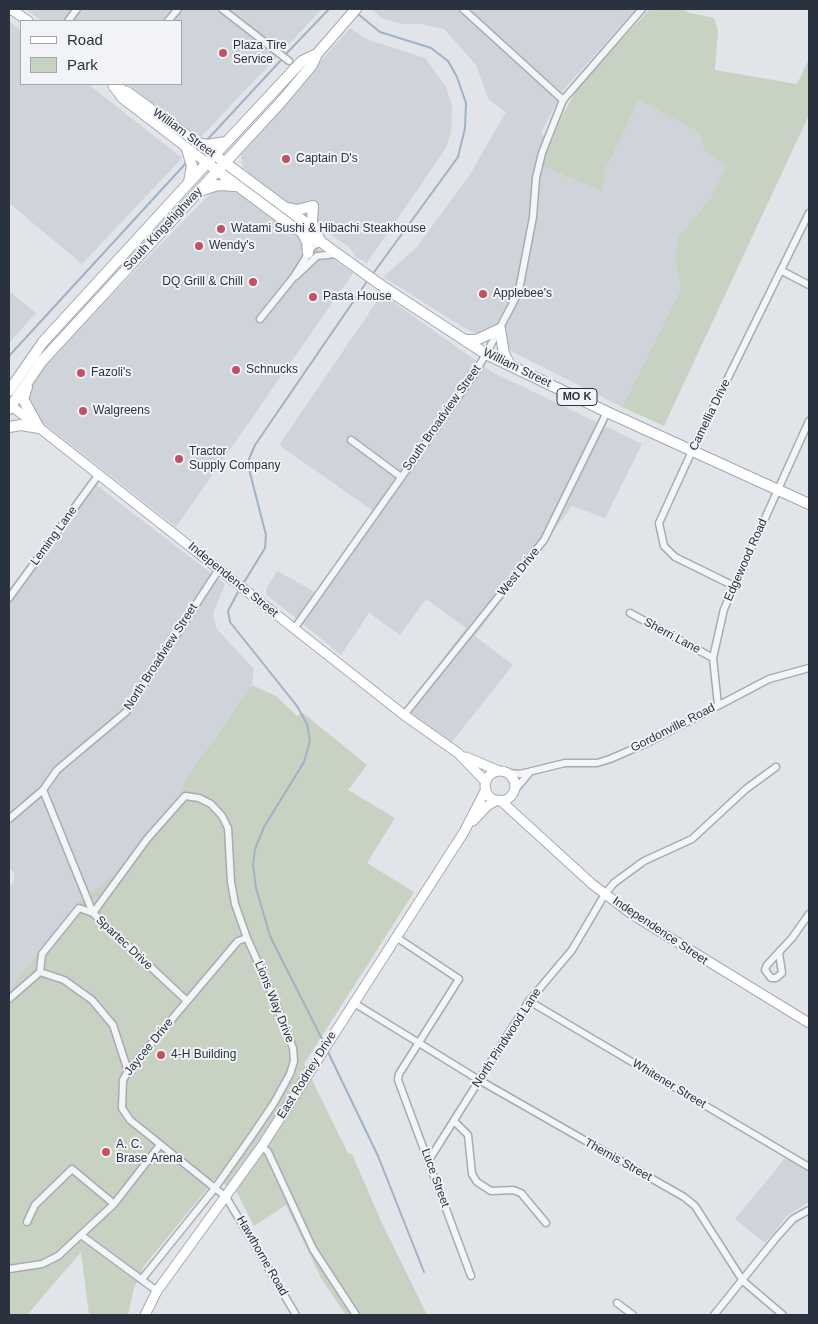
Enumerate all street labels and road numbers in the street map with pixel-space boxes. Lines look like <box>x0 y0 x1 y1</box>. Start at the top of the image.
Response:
street label: William Street <box>150 105 218 161</box>
street label: South Kingshighway <box>121 184 205 274</box>
street label: William Street <box>481 345 553 391</box>
street label: South Broadview Street <box>400 362 484 474</box>
street label: Camellia Drive <box>686 377 734 453</box>
road number: MO K <box>557 388 597 406</box>
street label: Leming Lane <box>28 504 80 568</box>
street label: Edgewood Road <box>721 517 771 603</box>
street label: Independence Street <box>185 539 281 621</box>
street label: West Drive <box>495 545 543 599</box>
street label: North Broadview Street <box>121 601 201 713</box>
street label: Sherri Lane <box>641 615 703 657</box>
street label: Gordonville Road <box>628 701 718 755</box>
street label: Independence Street <box>610 894 710 968</box>
street label: Spartec Drive <box>93 913 155 973</box>
street label: Lions Way Drive <box>251 959 297 1045</box>
street label: North Pindwood Lane <box>470 986 544 1090</box>
street label: Jaycee Drive <box>122 1016 176 1078</box>
street label: East Rodney Drive <box>274 1029 340 1121</box>
street label: Whitener Street <box>630 1056 708 1112</box>
street label: Themis Street <box>582 1136 654 1184</box>
street label: Luce Street <box>418 1147 452 1209</box>
street label: Hawthorne Road <box>233 1213 291 1299</box>

